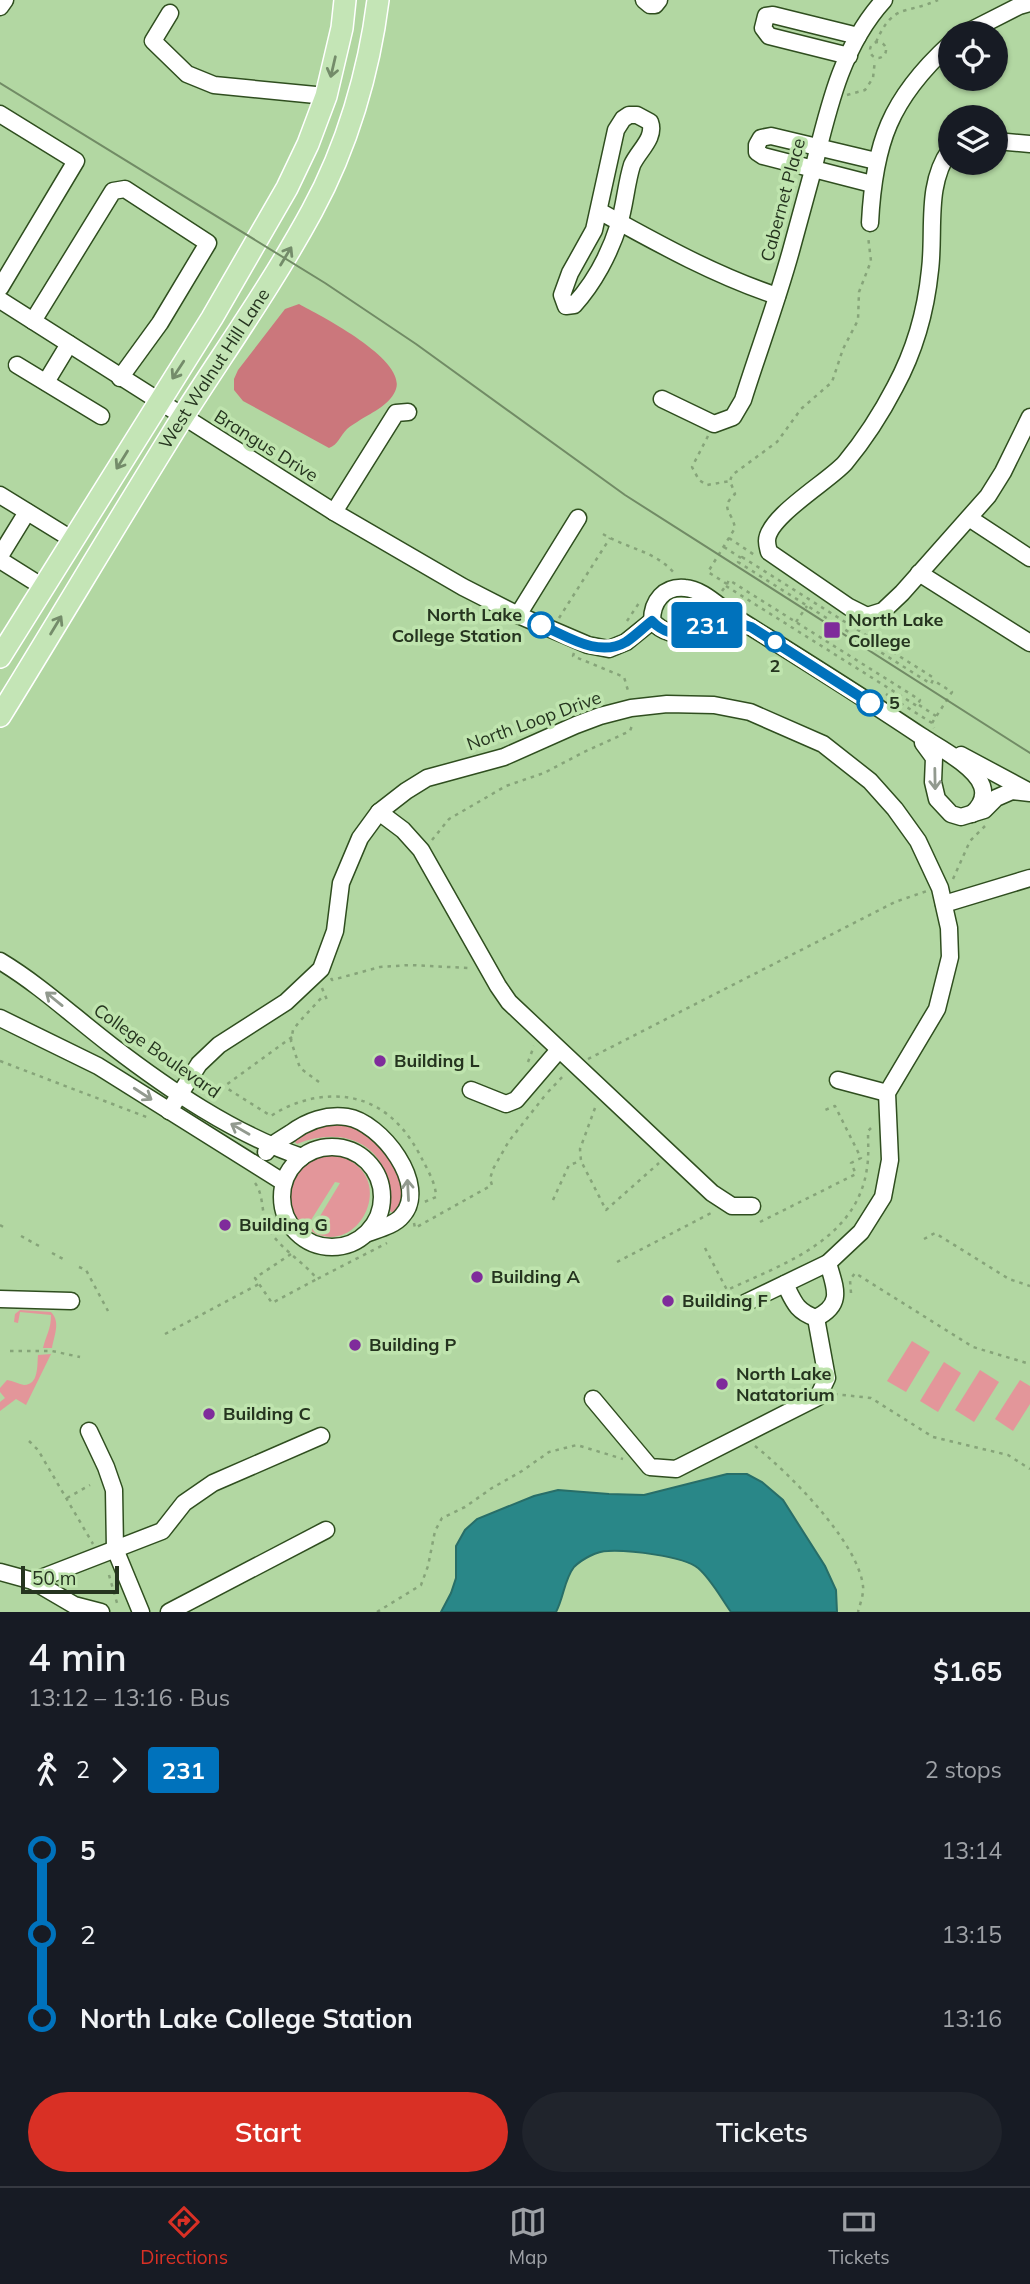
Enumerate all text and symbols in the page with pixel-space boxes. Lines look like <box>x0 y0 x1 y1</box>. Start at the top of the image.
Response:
map controls <box>938 21 1008 175</box>
button: locate <box>938 21 1008 91</box>
one-way arrow <box>325 55 339 78</box>
button: layers <box>938 105 1008 175</box>
street label: Cabernet Place <box>755 136 810 264</box>
one-way arrow <box>279 247 293 267</box>
street label: West Walnut Hill Lane <box>154 284 274 453</box>
one-way arrow <box>171 359 185 379</box>
street label: Brangus Drive <box>210 404 323 487</box>
one-way arrow <box>114 450 129 469</box>
line badge: 231 <box>667 602 747 648</box>
place label: North Lake College Station <box>392 603 522 647</box>
place label: North Lake College <box>848 608 943 652</box>
text: 231 <box>685 610 729 640</box>
marker: North Lake College Station <box>528 612 554 638</box>
one-way arrow <box>49 615 63 635</box>
marker: North Lake College <box>822 620 842 640</box>
marker: 2 <box>765 632 785 652</box>
place label: 2 <box>770 654 780 677</box>
street label: North Loop Drive <box>463 686 604 756</box>
marker: 5 <box>857 690 883 716</box>
place label: 5 <box>889 691 900 714</box>
one-way arrow <box>928 767 942 790</box>
one-way arrow <box>45 991 63 1006</box>
street label: College Boulevard <box>89 998 225 1103</box>
place label: Building L <box>394 1049 479 1072</box>
marker: Building L <box>372 1053 388 1069</box>
one-way arrow <box>133 1087 152 1102</box>
one-way arrow <box>230 1122 250 1136</box>
one-way arrow <box>401 1179 414 1202</box>
place label: Building G <box>239 1213 328 1236</box>
marker: Building G <box>217 1217 233 1233</box>
place label: Building A <box>491 1265 580 1288</box>
marker: Building A <box>469 1269 485 1285</box>
place label: Building F <box>682 1289 768 1312</box>
marker: Building F <box>660 1293 676 1309</box>
place label: Building P <box>369 1333 456 1356</box>
marker: Building P <box>347 1337 363 1353</box>
place label: North Lake Natatorium <box>736 1362 835 1406</box>
marker: North Lake Natatorium <box>714 1376 730 1392</box>
place label: Building C <box>223 1402 311 1425</box>
marker: Building C <box>201 1406 217 1422</box>
scale bar <box>21 1563 119 1595</box>
text: 50 m <box>32 1566 76 1590</box>
text: 4 min <box>28 1633 127 1681</box>
text: $1.65 <box>933 1655 1002 1688</box>
text: 13:12 – 13:16 · Bus <box>28 1683 230 1712</box>
icon: walk <box>28 1751 66 1789</box>
icon: forward <box>100 1751 138 1789</box>
text: 2 <box>76 1755 90 1784</box>
text: 231 <box>162 1755 205 1785</box>
text: 2 stops <box>925 1755 1002 1784</box>
text: 5 <box>80 1834 96 1867</box>
text: 13:14 <box>942 1836 1002 1865</box>
text: 2 <box>80 1918 96 1951</box>
text: 13:15 <box>942 1920 1002 1949</box>
text: North Lake College Station <box>80 2002 413 2035</box>
text: 13:16 <box>942 2004 1002 2033</box>
button: Start <box>28 2092 508 2172</box>
button: Tickets <box>522 2092 1002 2172</box>
tab: Directions <box>140 2203 228 2269</box>
tab: Map <box>509 2203 548 2269</box>
tab: Tickets <box>828 2203 890 2269</box>

